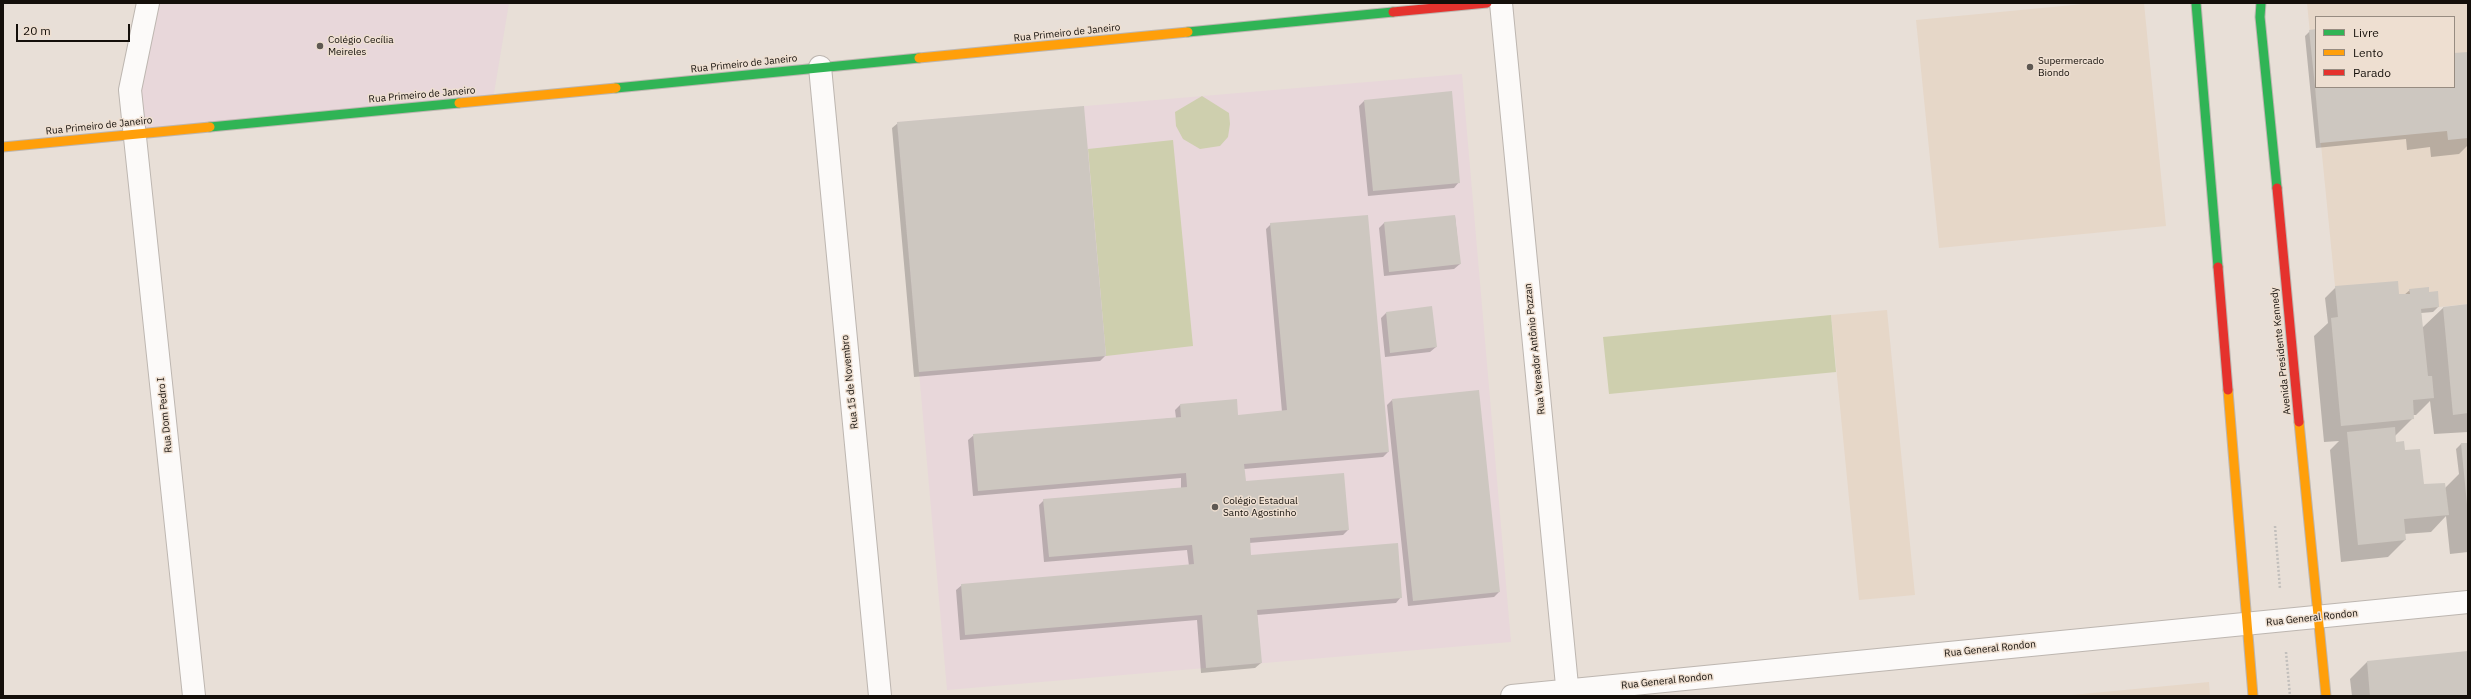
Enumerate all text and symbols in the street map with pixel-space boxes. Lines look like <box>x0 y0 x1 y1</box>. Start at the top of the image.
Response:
scale bar <box>18 16 132 42</box>
legend <box>2315 16 2455 88</box>
street label: Rua Primeiro de Janeiro <box>1013 21 1121 45</box>
text: 20 m <box>23 23 51 38</box>
text: Livre <box>2353 25 2379 40</box>
place label: Colégio Cecília Meireles <box>328 34 394 58</box>
marker: Colégio Cecília Meireles <box>315 41 325 51</box>
text: Lento <box>2353 45 2383 60</box>
street label: Rua Primeiro de Janeiro <box>690 52 798 76</box>
place label: Supermercado Biondo <box>2038 55 2104 78</box>
marker: Supermercado Biondo <box>2025 62 2035 72</box>
text: Parado <box>2353 65 2391 80</box>
street label: Rua Primeiro de Janeiro <box>368 84 476 106</box>
street label: Rua Primeiro de Janeiro <box>45 114 153 138</box>
street label: Rua Vereador Antônio Pozzan <box>1522 283 1548 415</box>
street label: Avenida Presidente Kennedy <box>2268 287 2294 415</box>
street label: Rua 15 de Novembro <box>839 334 861 430</box>
street label: Rua Dom Pedro I <box>155 377 175 453</box>
place label: Colégio Estadual Santo Agostinho <box>1223 495 1298 518</box>
marker: Colégio Estadual Santo Agostinho <box>1210 502 1220 512</box>
street label: Rua General Rondon <box>2266 607 2358 629</box>
street label: Rua General Rondon <box>1944 638 2036 660</box>
street label: Rua General Rondon <box>1621 670 1713 692</box>

